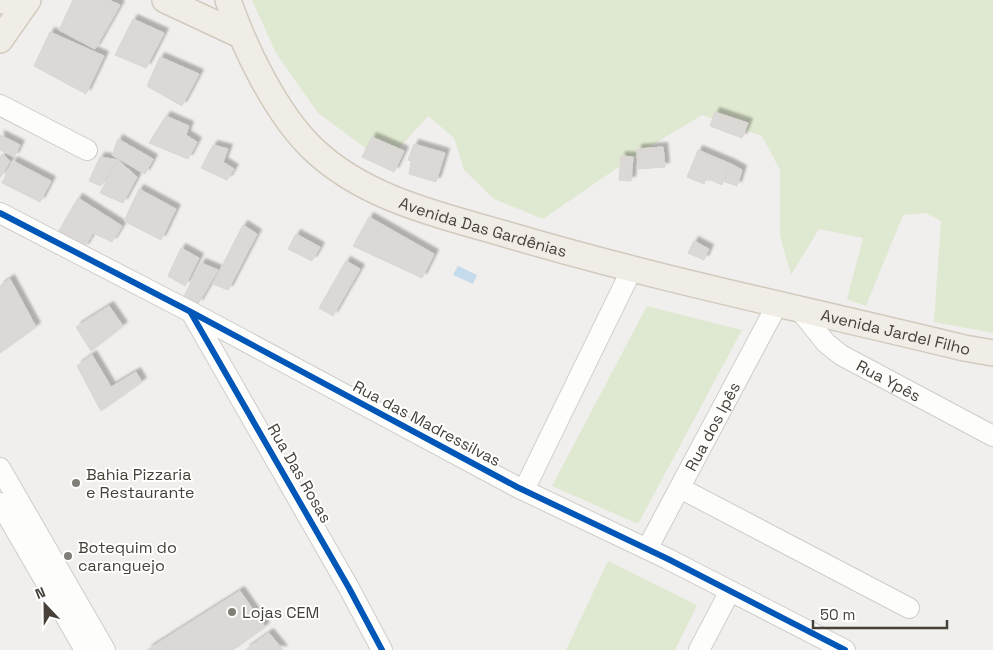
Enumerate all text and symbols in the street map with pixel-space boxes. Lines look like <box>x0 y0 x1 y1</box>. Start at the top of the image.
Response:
street label: Avenida Das Gardênias <box>396 192 569 262</box>
street label: Avenida Jardel Filho <box>819 305 972 360</box>
street label: Rua Ypês <box>853 355 924 407</box>
street label: Rua das Madressilvas <box>349 376 504 471</box>
street label: Rua dos Ipês <box>680 378 745 475</box>
street label: Rua Das Rosas <box>263 420 337 527</box>
place label: Bahia Pizzaria e Restaurante <box>86 464 195 503</box>
marker: Bahia Pizzaria e Restaurante <box>70 477 82 489</box>
place label: Botequim do caranguejo <box>78 537 177 576</box>
marker: Botequim do caranguejo <box>62 550 74 562</box>
north arrow <box>20 580 70 630</box>
text: N <box>32 583 48 603</box>
scale bar <box>813 598 947 630</box>
place label: Lojas CEM <box>242 602 319 623</box>
text: 50 m <box>820 605 855 624</box>
marker: Lojas CEM <box>226 606 238 618</box>

